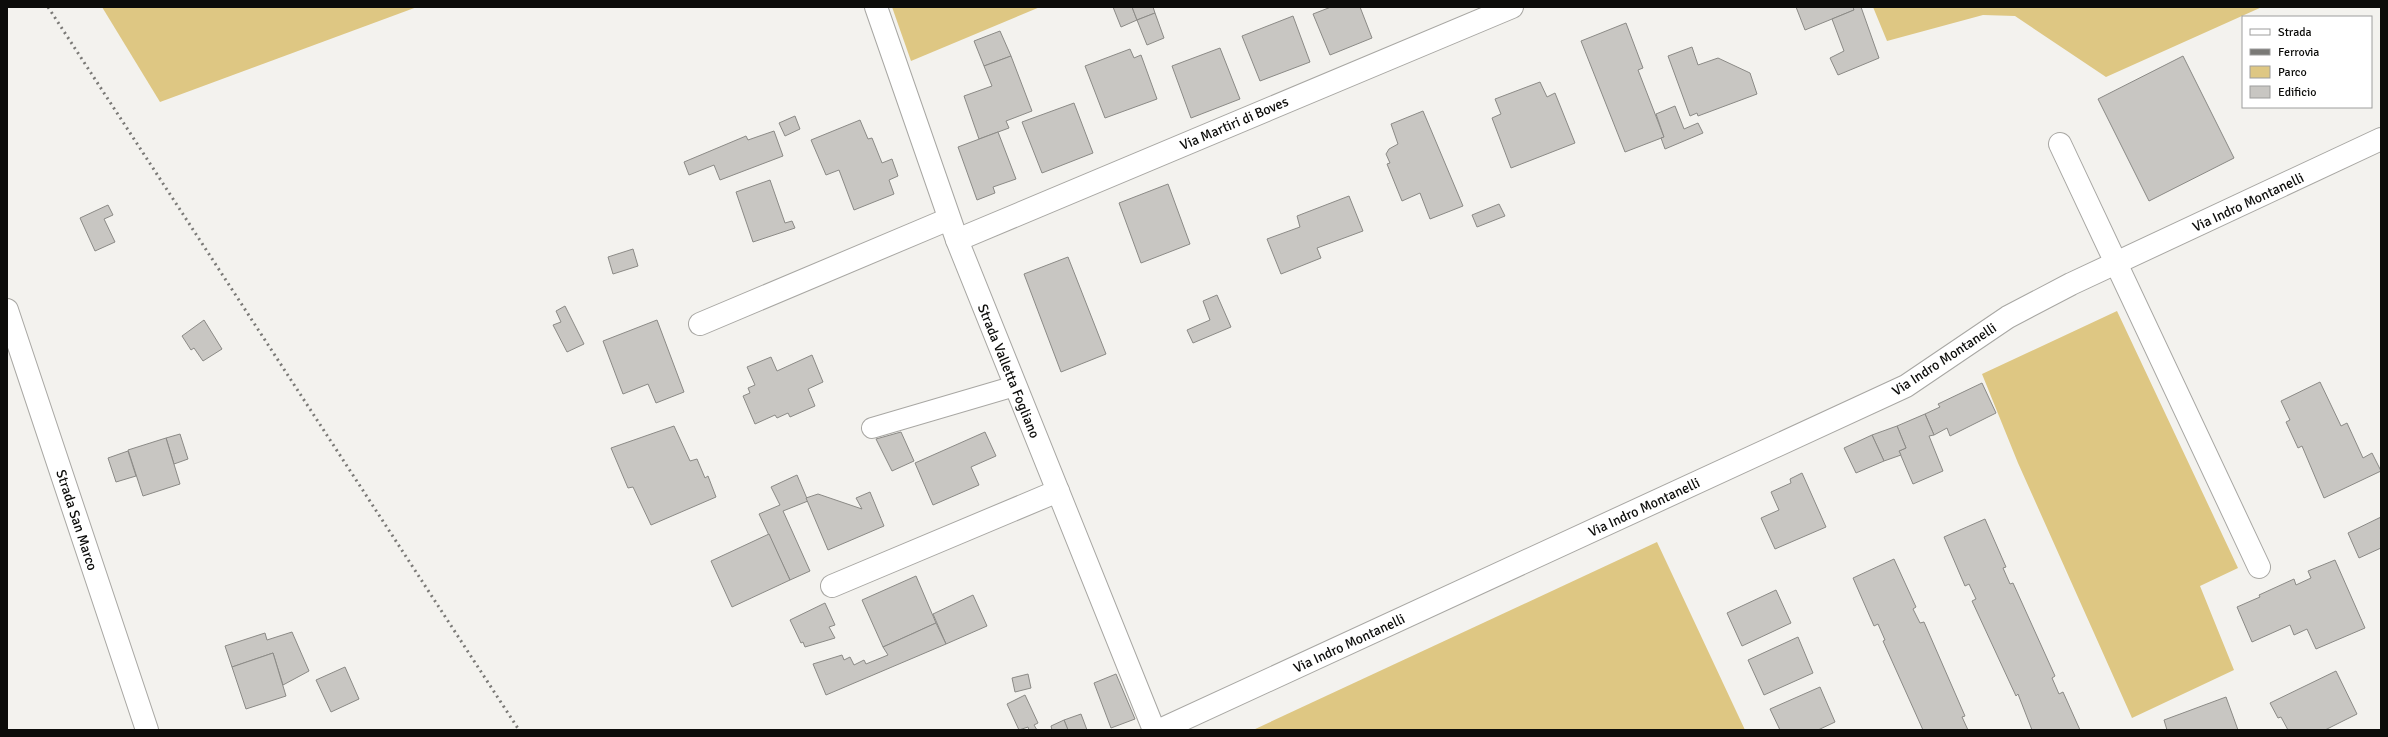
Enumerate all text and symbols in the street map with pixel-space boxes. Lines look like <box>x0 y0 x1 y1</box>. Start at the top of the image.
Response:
legend <box>2242 16 2372 108</box>
text: Strada <box>2278 25 2312 40</box>
text: Ferrovia <box>2278 45 2319 60</box>
text: Parco <box>2278 65 2307 80</box>
text: Edificio <box>2278 85 2316 100</box>
street label: Via Martiri di Boves <box>1177 93 1291 154</box>
street label: Via Indro Montanelli <box>2190 169 2307 236</box>
street label: Strada Valletta Fogliano <box>974 302 1043 441</box>
street label: Via Indro Montanelli <box>1889 319 2000 400</box>
street label: Strada San Marco <box>52 468 101 573</box>
street label: Via Indro Montanelli <box>1586 474 1703 541</box>
street label: Via Indro Montanelli <box>1291 610 1408 677</box>

